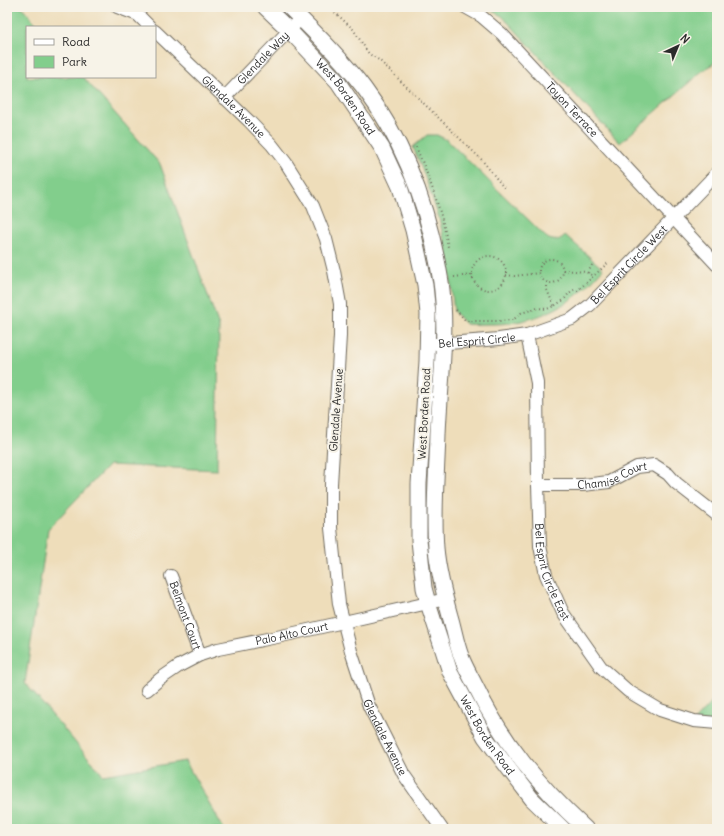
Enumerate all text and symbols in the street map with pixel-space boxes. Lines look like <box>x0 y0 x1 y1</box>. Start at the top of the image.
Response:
legend <box>26 26 156 78</box>
north arrow <box>658 26 698 66</box>
street label: Glendale Way <box>234 28 292 87</box>
text: N <box>677 31 693 46</box>
text: Road <box>62 34 90 49</box>
text: Park <box>62 54 87 69</box>
street label: West Borden Road <box>313 56 379 138</box>
street label: Glendale Avenue <box>199 72 268 141</box>
street label: Toyon Terrace <box>543 79 601 140</box>
street label: Bel Esprit Circle West <box>588 222 670 307</box>
street label: Bel Esprit Circle <box>438 330 516 351</box>
street label: West Borden Road <box>415 367 433 460</box>
street label: Glendale Avenue <box>326 368 346 452</box>
street label: Chamise Court <box>577 459 648 492</box>
street label: Bel Esprit Circle East <box>532 523 573 623</box>
street label: Belmont Court <box>166 579 205 652</box>
street label: Palo Alto Court <box>254 619 330 648</box>
street label: West Borden Road <box>457 693 518 778</box>
street label: Glendale Avenue <box>360 697 410 778</box>

